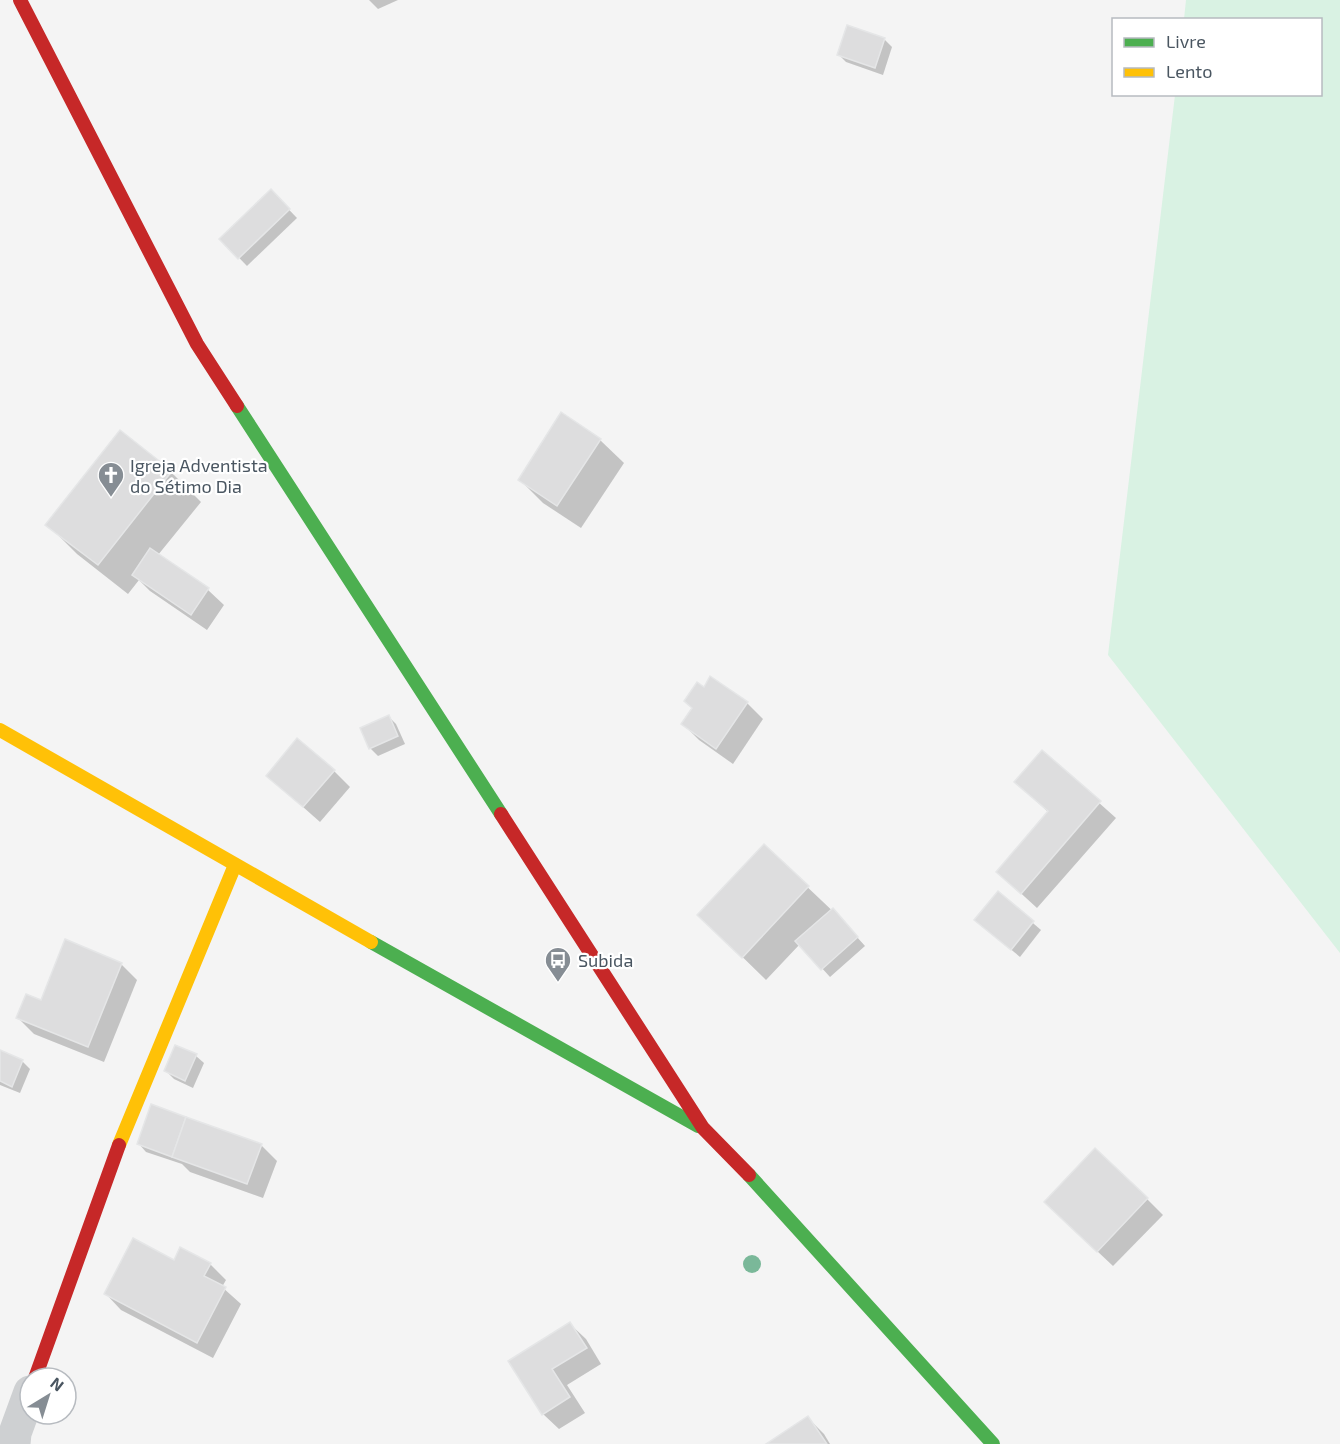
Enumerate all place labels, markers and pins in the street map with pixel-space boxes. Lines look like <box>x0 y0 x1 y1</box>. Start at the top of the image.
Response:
place label: Igreja Adventista do Sétimo Dia <box>130 454 268 497</box>
church icon: Igreja Adventista do Sétimo Dia <box>96 460 126 498</box>
bus stop icon: Subida <box>543 945 573 983</box>
place label: Subida <box>578 949 633 971</box>

